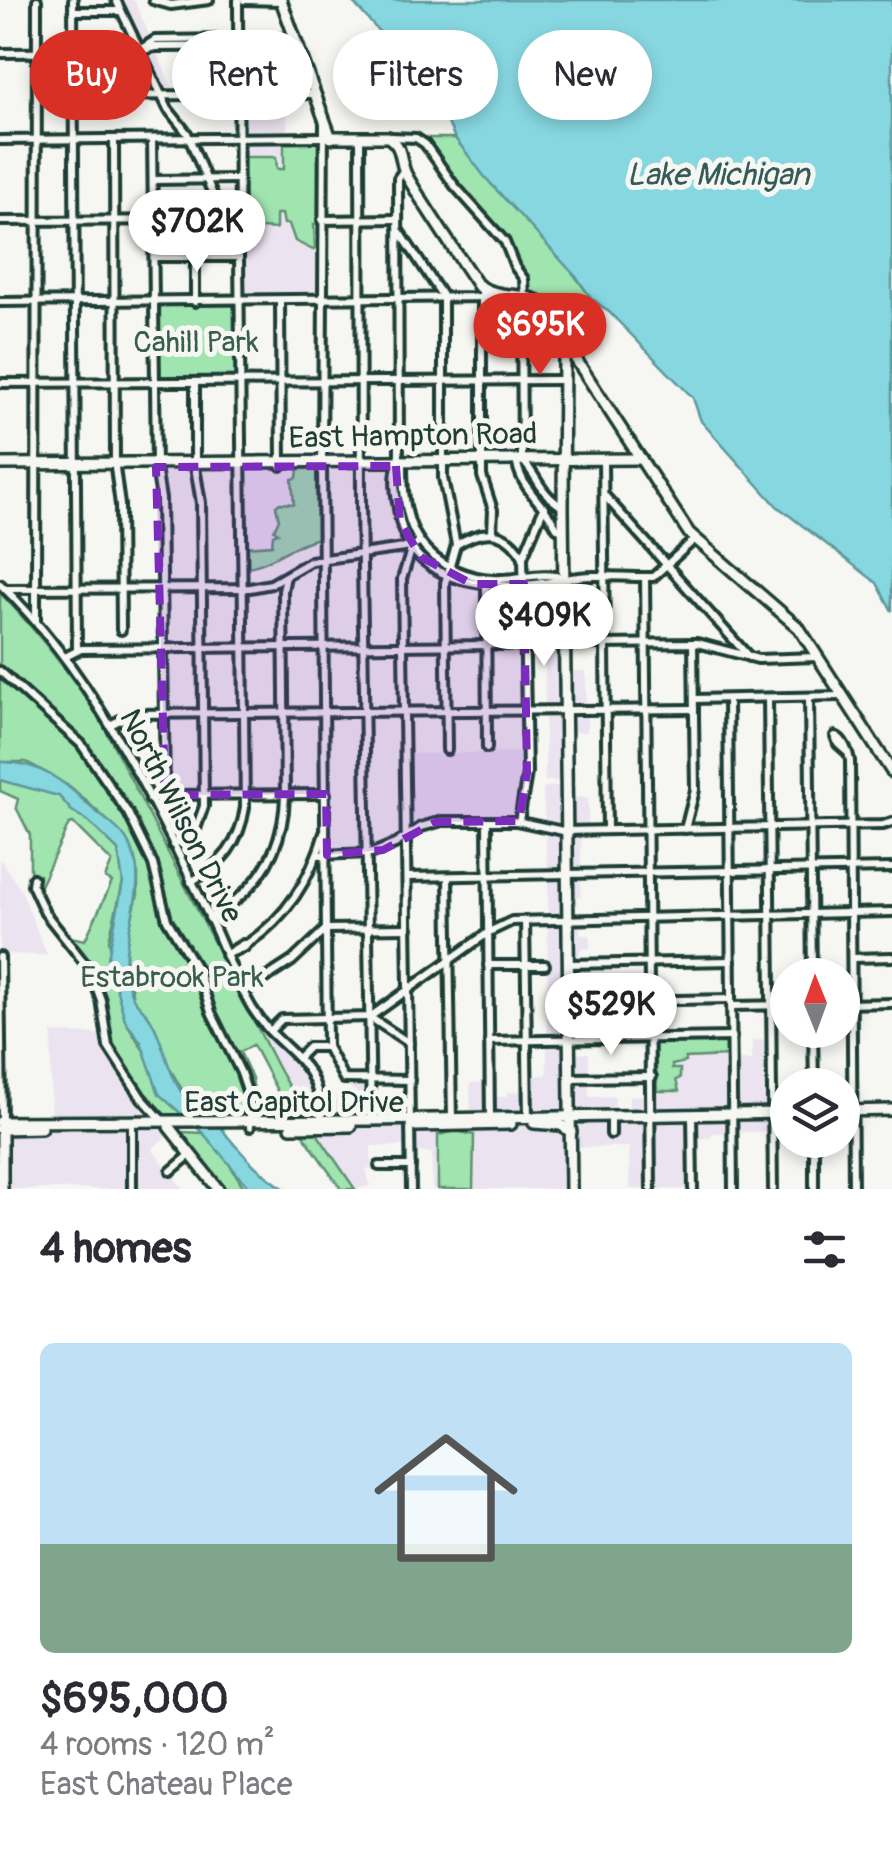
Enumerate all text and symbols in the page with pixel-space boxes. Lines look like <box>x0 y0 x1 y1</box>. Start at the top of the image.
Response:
chip: Buy <box>30 30 152 120</box>
chip: Rent <box>172 30 313 120</box>
chip: Filters <box>333 30 498 120</box>
chip: New <box>518 30 652 120</box>
water label: Lake Michigan <box>626 155 811 195</box>
pin: $702K <box>127 190 267 275</box>
text: $702K <box>150 202 244 242</box>
pin: $695K <box>470 293 610 378</box>
text: $695K <box>495 305 585 345</box>
park label: Cahill Park <box>133 324 259 361</box>
street label: East Hampton Road <box>288 415 538 457</box>
pin: $409K <box>474 584 614 669</box>
text: $409K <box>497 596 591 636</box>
street label: North Wilson Drive <box>111 703 251 929</box>
north arrow <box>770 958 860 1048</box>
map controls <box>770 958 860 1158</box>
park label: Estabrook Park <box>80 959 264 996</box>
pin: $529K <box>541 973 681 1058</box>
text: $529K <box>567 985 655 1025</box>
button: layers <box>770 1068 860 1158</box>
street label: East Capitol Drive <box>184 1084 404 1121</box>
icon: filters <box>797 1222 852 1277</box>
text: 4 homes <box>40 1223 191 1275</box>
icon: home <box>356 1408 536 1588</box>
text: $695,000 <box>40 1673 228 1725</box>
text: 4 rooms · 120 m² <box>40 1725 275 1765</box>
text: East Chateau Place <box>40 1765 292 1805</box>

